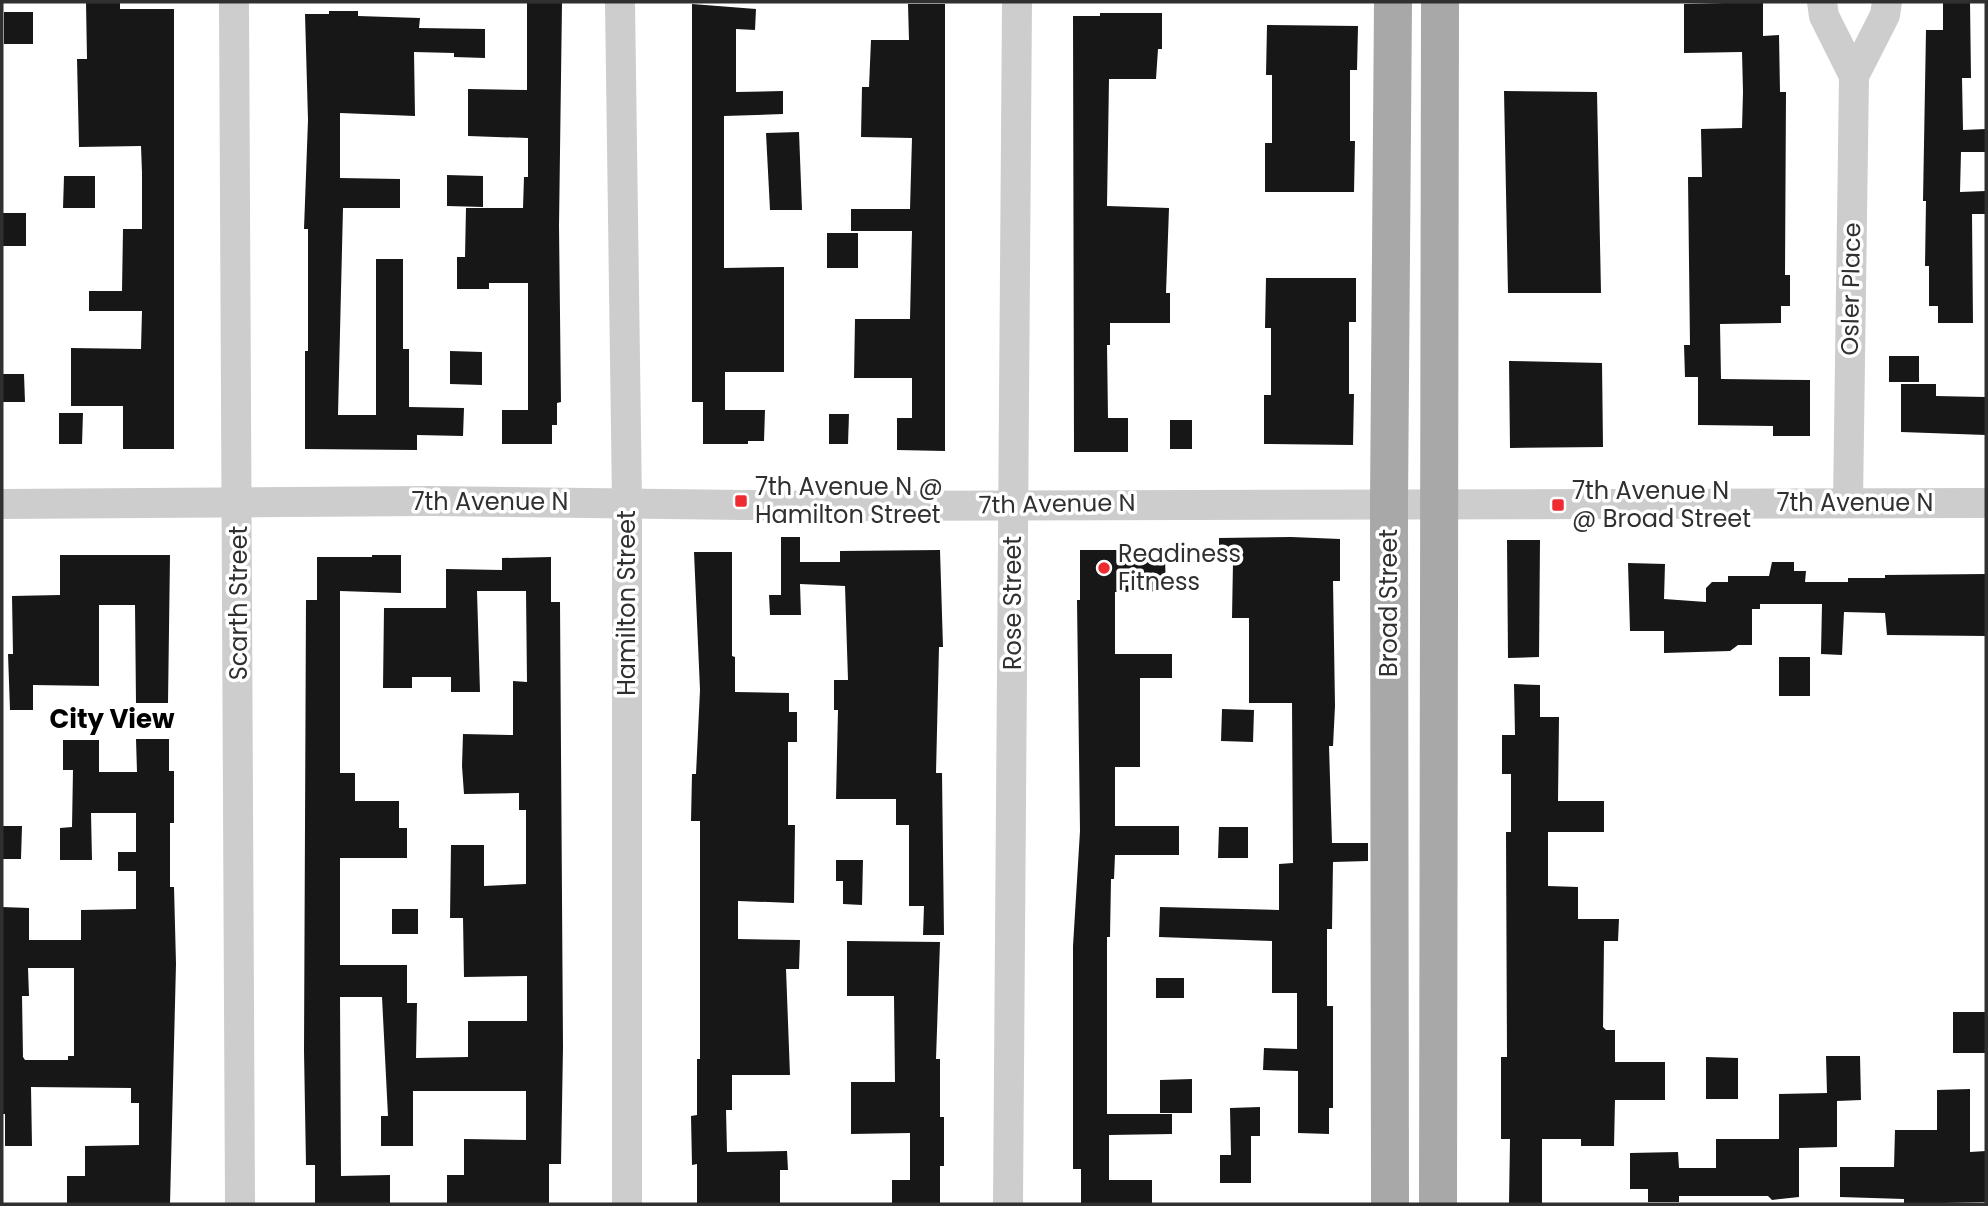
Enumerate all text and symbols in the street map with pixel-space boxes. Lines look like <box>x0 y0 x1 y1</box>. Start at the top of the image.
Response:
street label: Osler Place <box>1833 222 1868 356</box>
place label: 7th Avenue N @ Hamilton Street <box>755 470 943 531</box>
place label: 7th Avenue N @ Broad Street <box>1572 474 1751 535</box>
street label: 7th Avenue N <box>411 485 569 518</box>
street label: 7th Avenue N <box>978 486 1136 521</box>
street label: 7th Avenue N <box>1776 486 1934 519</box>
marker: 7th Avenue N @ Hamilton Street <box>733 493 749 509</box>
marker: 7th Avenue N @ Broad Street <box>1550 497 1566 513</box>
street label: Hamilton Street <box>610 510 643 696</box>
street label: Scarth Street <box>222 526 255 680</box>
street label: Broad Street <box>1372 529 1405 677</box>
street label: Rose Street <box>996 536 1029 670</box>
place label: Readiness Fitness <box>1118 537 1241 598</box>
marker: Readiness Fitness <box>1096 560 1112 576</box>
district label: City View <box>49 701 175 737</box>

